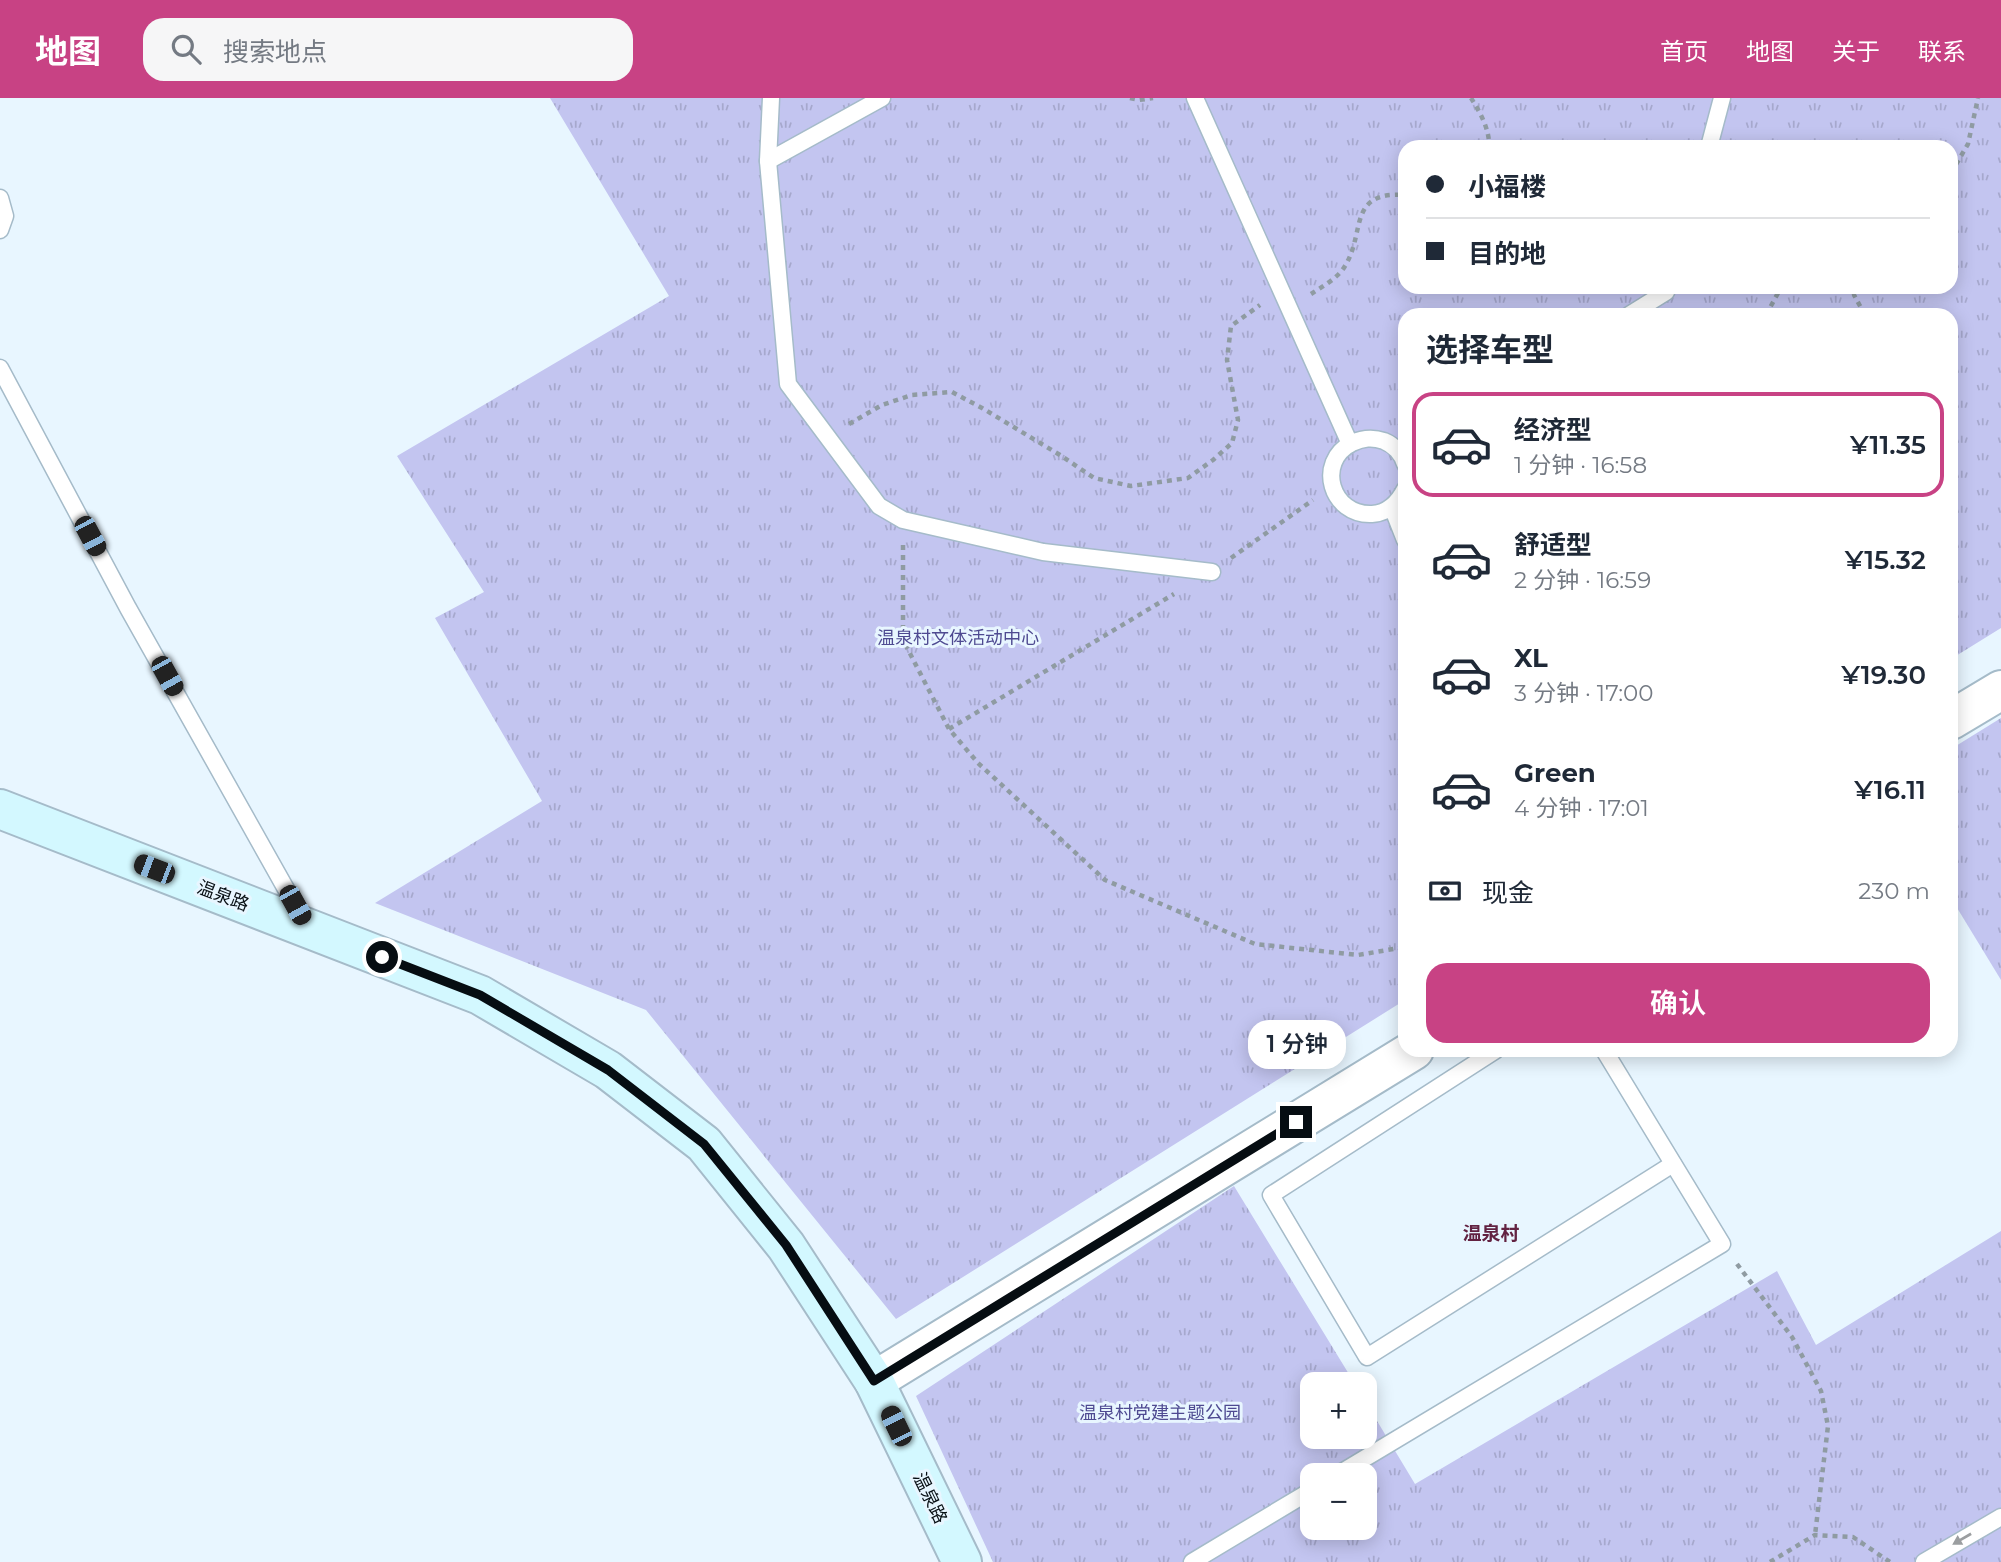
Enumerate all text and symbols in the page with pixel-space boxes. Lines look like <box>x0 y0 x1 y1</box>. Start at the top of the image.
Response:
search box <box>143 18 633 81</box>
icon: search <box>167 30 205 68</box>
text: 地图 <box>35 31 101 71</box>
text: 搜索地点 <box>223 36 327 68</box>
text: 首页 <box>1660 37 1708 66</box>
text: 地图 <box>1746 37 1794 66</box>
text: 关于 <box>1832 37 1880 66</box>
text: 联系 <box>1918 37 1966 66</box>
text: 小福楼 <box>1468 171 1546 203</box>
text: 目的地 <box>1468 238 1546 270</box>
text: 选择车型 <box>1426 330 1554 369</box>
icon: car <box>1430 413 1493 476</box>
text: 经济型 <box>1514 414 1592 446</box>
text: ¥11.35 <box>1850 429 1926 461</box>
text: 1 分钟 · 16:58 <box>1514 451 1647 479</box>
car <box>71 513 110 559</box>
icon: car <box>1430 528 1493 591</box>
text: 舒适型 <box>1514 529 1592 561</box>
text: ¥15.32 <box>1845 544 1926 576</box>
text: 2 分钟 · 16:59 <box>1514 566 1651 594</box>
park label: 温泉村文体活动中心 <box>877 627 1039 649</box>
text: XL <box>1514 642 1548 674</box>
icon: car <box>1430 643 1493 706</box>
car <box>148 653 187 699</box>
text: ¥19.30 <box>1841 659 1926 691</box>
text: 3 分钟 · 17:00 <box>1514 679 1654 707</box>
text: Green <box>1514 757 1596 789</box>
icon: car <box>1430 758 1493 821</box>
text: ¥16.11 <box>1854 774 1926 806</box>
text: 4 分钟 · 17:01 <box>1514 794 1649 822</box>
car <box>131 852 178 886</box>
icon: cash <box>1426 872 1464 910</box>
street label: 温泉路 <box>194 876 252 916</box>
text: 现金 <box>1482 877 1534 909</box>
text: 230 m <box>1858 877 1930 905</box>
car <box>276 882 315 928</box>
route start <box>366 941 398 973</box>
button: 确认 <box>1426 963 1930 1043</box>
callout: 1 分钟 <box>1247 1020 1345 1070</box>
text: 1 分钟 <box>1266 1030 1328 1058</box>
route end <box>1280 1106 1312 1138</box>
district label: 温泉村 <box>1462 1222 1520 1245</box>
map controls <box>1300 1372 1377 1540</box>
button: + <box>1300 1372 1377 1449</box>
park label: 温泉村党建主题公园 <box>1079 1402 1241 1424</box>
car <box>878 1403 915 1449</box>
button: − <box>1300 1463 1377 1540</box>
street label: 温泉路 <box>908 1469 952 1527</box>
one-way arrow <box>1953 1533 1972 1546</box>

